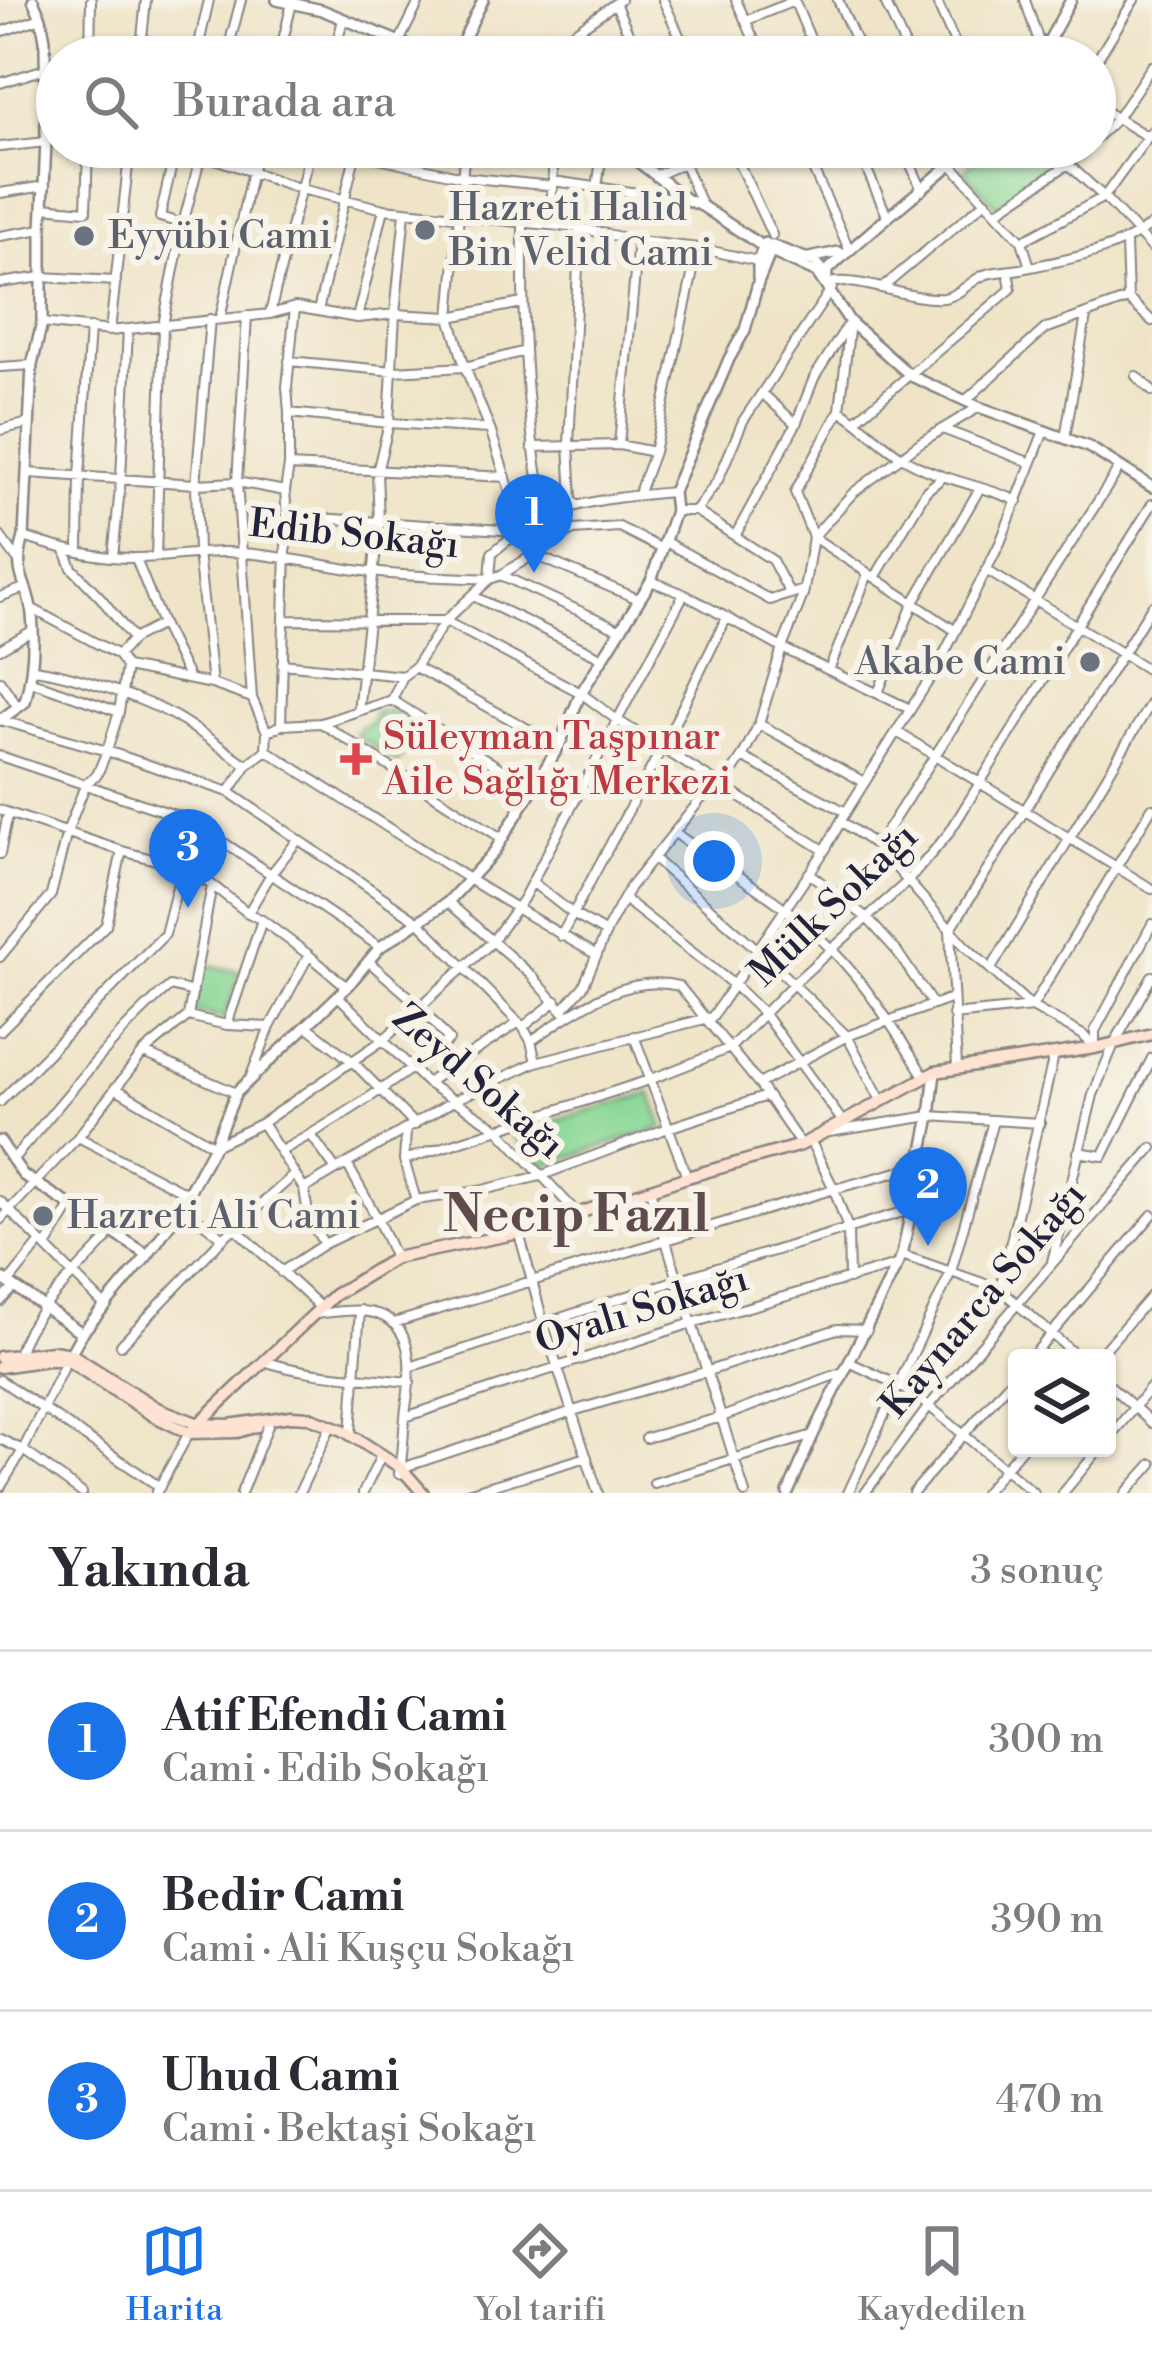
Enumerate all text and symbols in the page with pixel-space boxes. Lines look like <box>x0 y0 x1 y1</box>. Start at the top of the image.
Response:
search box <box>36 36 1116 168</box>
icon: search <box>78 69 144 135</box>
text: Burada ara <box>174 74 396 131</box>
place label: Hazreti Halid Bin Velid Cami <box>448 184 713 278</box>
place label: Eyyübi Cami <box>108 212 332 261</box>
marker: Hazreti Halid Bin Velid Cami <box>412 217 438 243</box>
marker: Eyyübi Cami <box>71 223 97 249</box>
pin: 1 <box>495 474 573 573</box>
street label: Edib Sokağı <box>247 500 461 570</box>
place label: Akabe Cami <box>853 638 1066 687</box>
marker: Akabe Cami <box>1077 649 1103 675</box>
place label: Süleyman Taşpınar Aile Sağlığı Merkezi <box>382 713 732 807</box>
marker: Süleyman Taşpınar Aile Sağlığı Merkezi <box>340 743 372 775</box>
pin: 3 <box>149 809 227 908</box>
street label: Mülk Sokağı <box>740 813 928 997</box>
your location <box>684 831 744 891</box>
street label: Zeyd Sokağı <box>382 994 574 1170</box>
pin: 2 <box>889 1147 967 1246</box>
street label: Kaynarca Sokağı <box>871 1172 1097 1428</box>
district label: Necip Fazıl <box>443 1184 709 1248</box>
place label: Hazreti Ali Cami <box>67 1192 360 1241</box>
marker: Hazreti Ali Cami <box>30 1203 56 1229</box>
street label: Oyalı Sokağı <box>530 1254 754 1366</box>
map controls <box>1008 1349 1116 1457</box>
button: layers <box>1008 1349 1116 1457</box>
text: Yakında <box>48 1539 250 1603</box>
text: 3 sonuç <box>970 1547 1104 1596</box>
text: Atif Efendi Cami <box>162 1688 507 1745</box>
text: 1 <box>78 1716 96 1765</box>
text: 300 m <box>989 1716 1104 1765</box>
text: Cami · Edib Sokağı <box>162 1745 489 1794</box>
text: Bedir Cami <box>162 1868 404 1925</box>
text: 2 <box>75 1896 99 1945</box>
text: 390 m <box>991 1896 1104 1945</box>
text: Cami · Ali Kuşçu Sokağı <box>162 1925 574 1974</box>
text: Uhud Cami <box>162 2048 400 2105</box>
text: 3 <box>75 2076 99 2125</box>
text: 470 m <box>996 2076 1104 2125</box>
text: Cami · Bektaşi Sokağı <box>162 2105 536 2154</box>
tab: Harita <box>126 2218 223 2331</box>
tab: Yol tarifi <box>475 2218 606 2331</box>
tab: Kaydedilen <box>858 2218 1026 2331</box>

